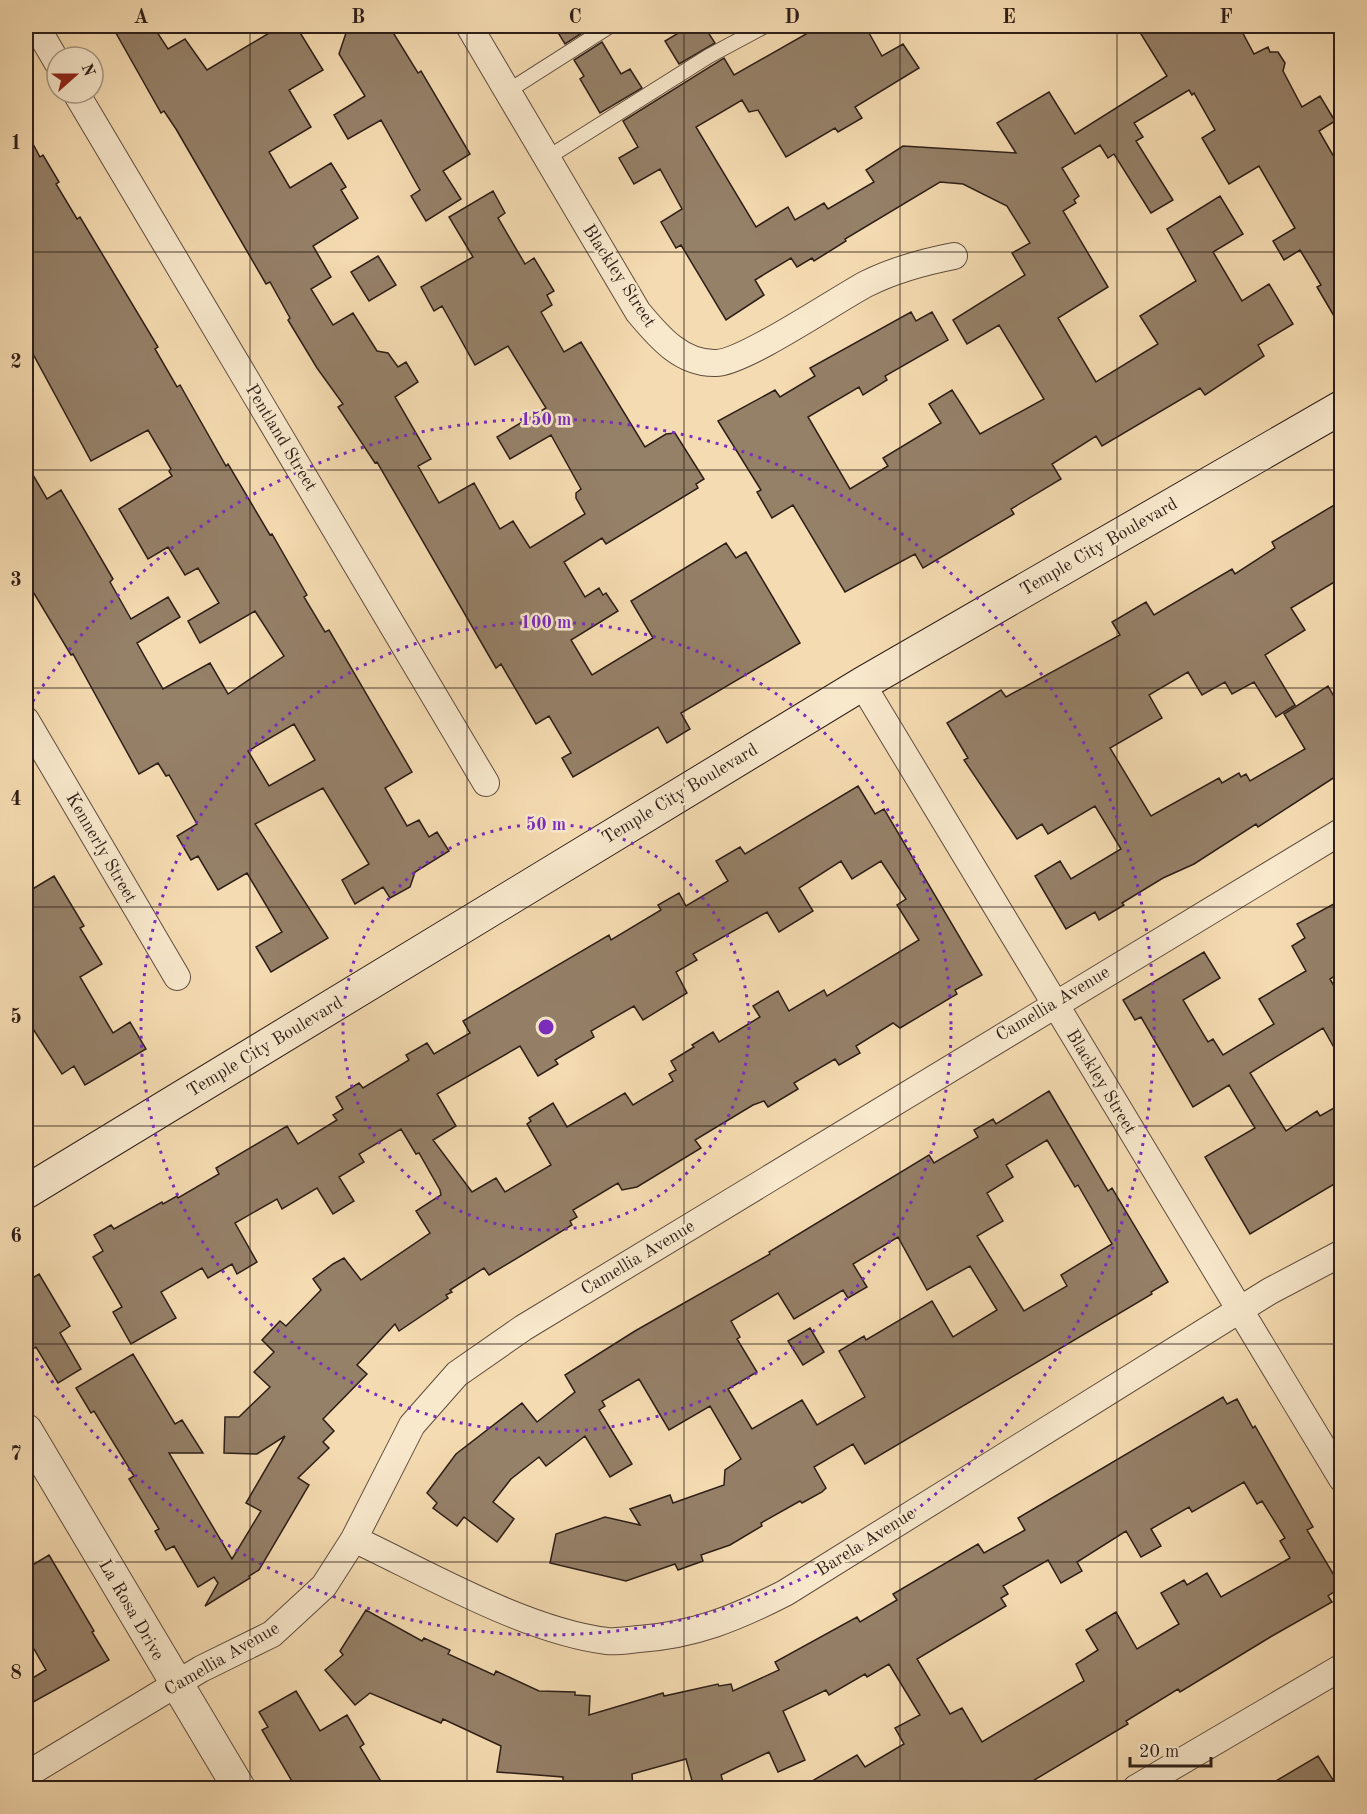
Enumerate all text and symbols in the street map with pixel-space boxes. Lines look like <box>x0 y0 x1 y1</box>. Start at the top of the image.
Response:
text: A <box>133 8 149 28</box>
text: B <box>351 8 365 28</box>
text: C <box>568 8 582 28</box>
text: D <box>784 8 800 28</box>
text: E <box>1002 8 1016 28</box>
text: F <box>1219 8 1233 28</box>
north arrow <box>45 45 105 105</box>
text: N <box>77 62 97 80</box>
text: 1 <box>10 134 22 154</box>
street label: Blackley Street <box>579 221 659 331</box>
text: 2 <box>10 353 22 373</box>
street label: Pentland Street <box>242 381 320 495</box>
text: 150 m <box>521 411 571 429</box>
street label: Temple City Boulevard <box>1017 495 1181 599</box>
text: 3 <box>10 571 22 591</box>
text: 100 m <box>521 614 571 632</box>
street label: Temple City Boulevard <box>599 740 761 848</box>
text: 4 <box>10 790 22 810</box>
street label: Kennerly Street <box>62 790 140 906</box>
text: 50 m <box>526 816 566 834</box>
street label: Camellia Avenue <box>993 963 1113 1045</box>
street label: Temple City Boulevard <box>184 993 346 1101</box>
text: 5 <box>10 1007 22 1028</box>
centre of rings <box>536 1017 556 1037</box>
street label: Blackley Street <box>1063 1026 1139 1138</box>
street label: Camellia Avenue <box>578 1217 698 1299</box>
text: 6 <box>10 1227 22 1247</box>
text: 7 <box>10 1445 22 1465</box>
street label: Barela Avenue <box>813 1504 919 1580</box>
street label: La Rosa Drive <box>95 1557 167 1663</box>
street label: Camellia Avenue <box>162 1619 282 1699</box>
text: 8 <box>10 1664 22 1684</box>
scale bar <box>1130 1730 1211 1768</box>
text: 20 m <box>1139 1743 1179 1761</box>

